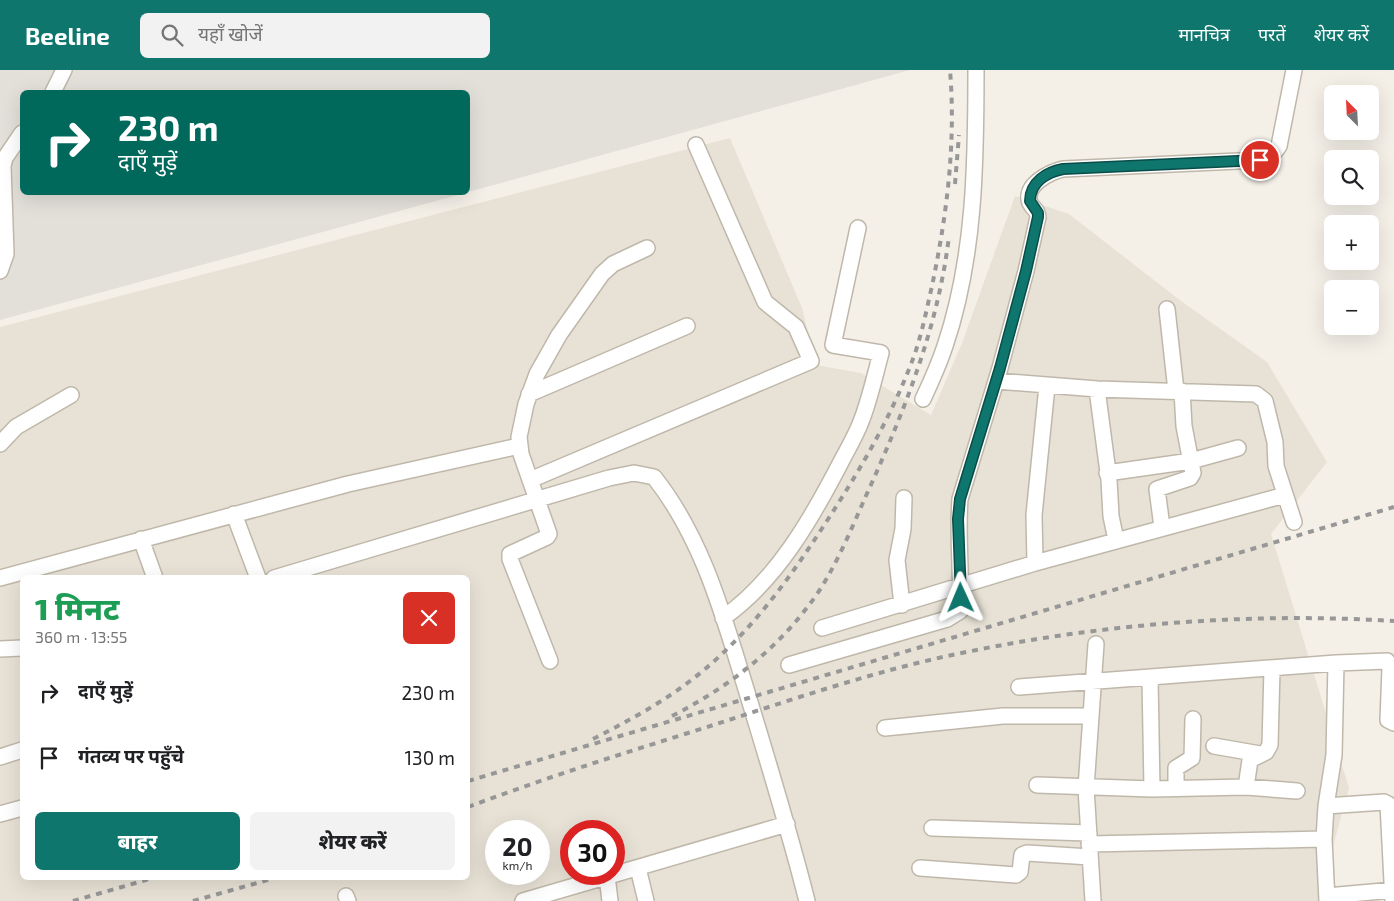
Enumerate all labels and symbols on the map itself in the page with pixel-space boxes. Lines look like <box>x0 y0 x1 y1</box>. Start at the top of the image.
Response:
north arrow <box>1324 85 1379 140</box>
pin <box>1239 139 1281 181</box>
position arrow <box>934 571 986 623</box>
speed limit sign: 30 <box>560 820 625 885</box>

